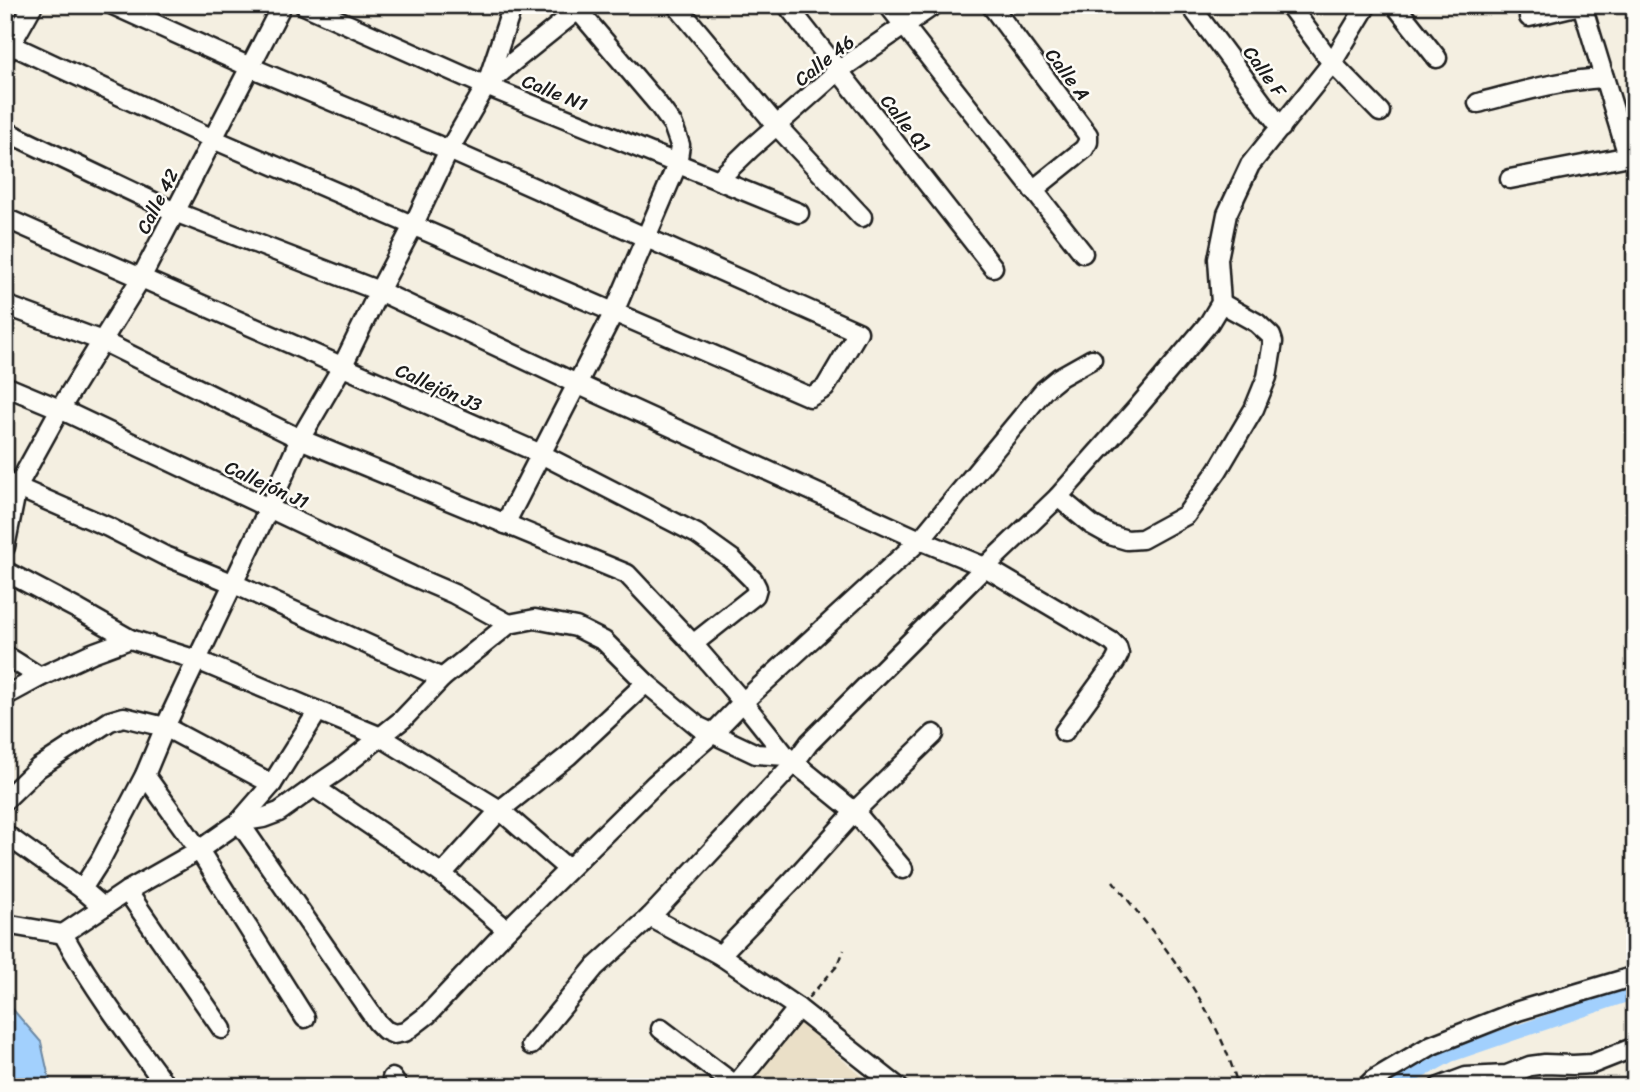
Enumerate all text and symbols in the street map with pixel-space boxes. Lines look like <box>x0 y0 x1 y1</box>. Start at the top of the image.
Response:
street label: Calle 46 <box>787 26 862 95</box>
street label: Calle F <box>1234 38 1296 105</box>
street label: Calle A <box>1037 41 1099 108</box>
street label: Calle N1 <box>517 64 593 121</box>
street label: Calle Q1 <box>872 87 939 160</box>
street label: Calle 42 <box>127 163 188 240</box>
street label: Callejón J3 <box>390 354 488 421</box>
street label: Callejón J1 <box>219 451 314 518</box>

